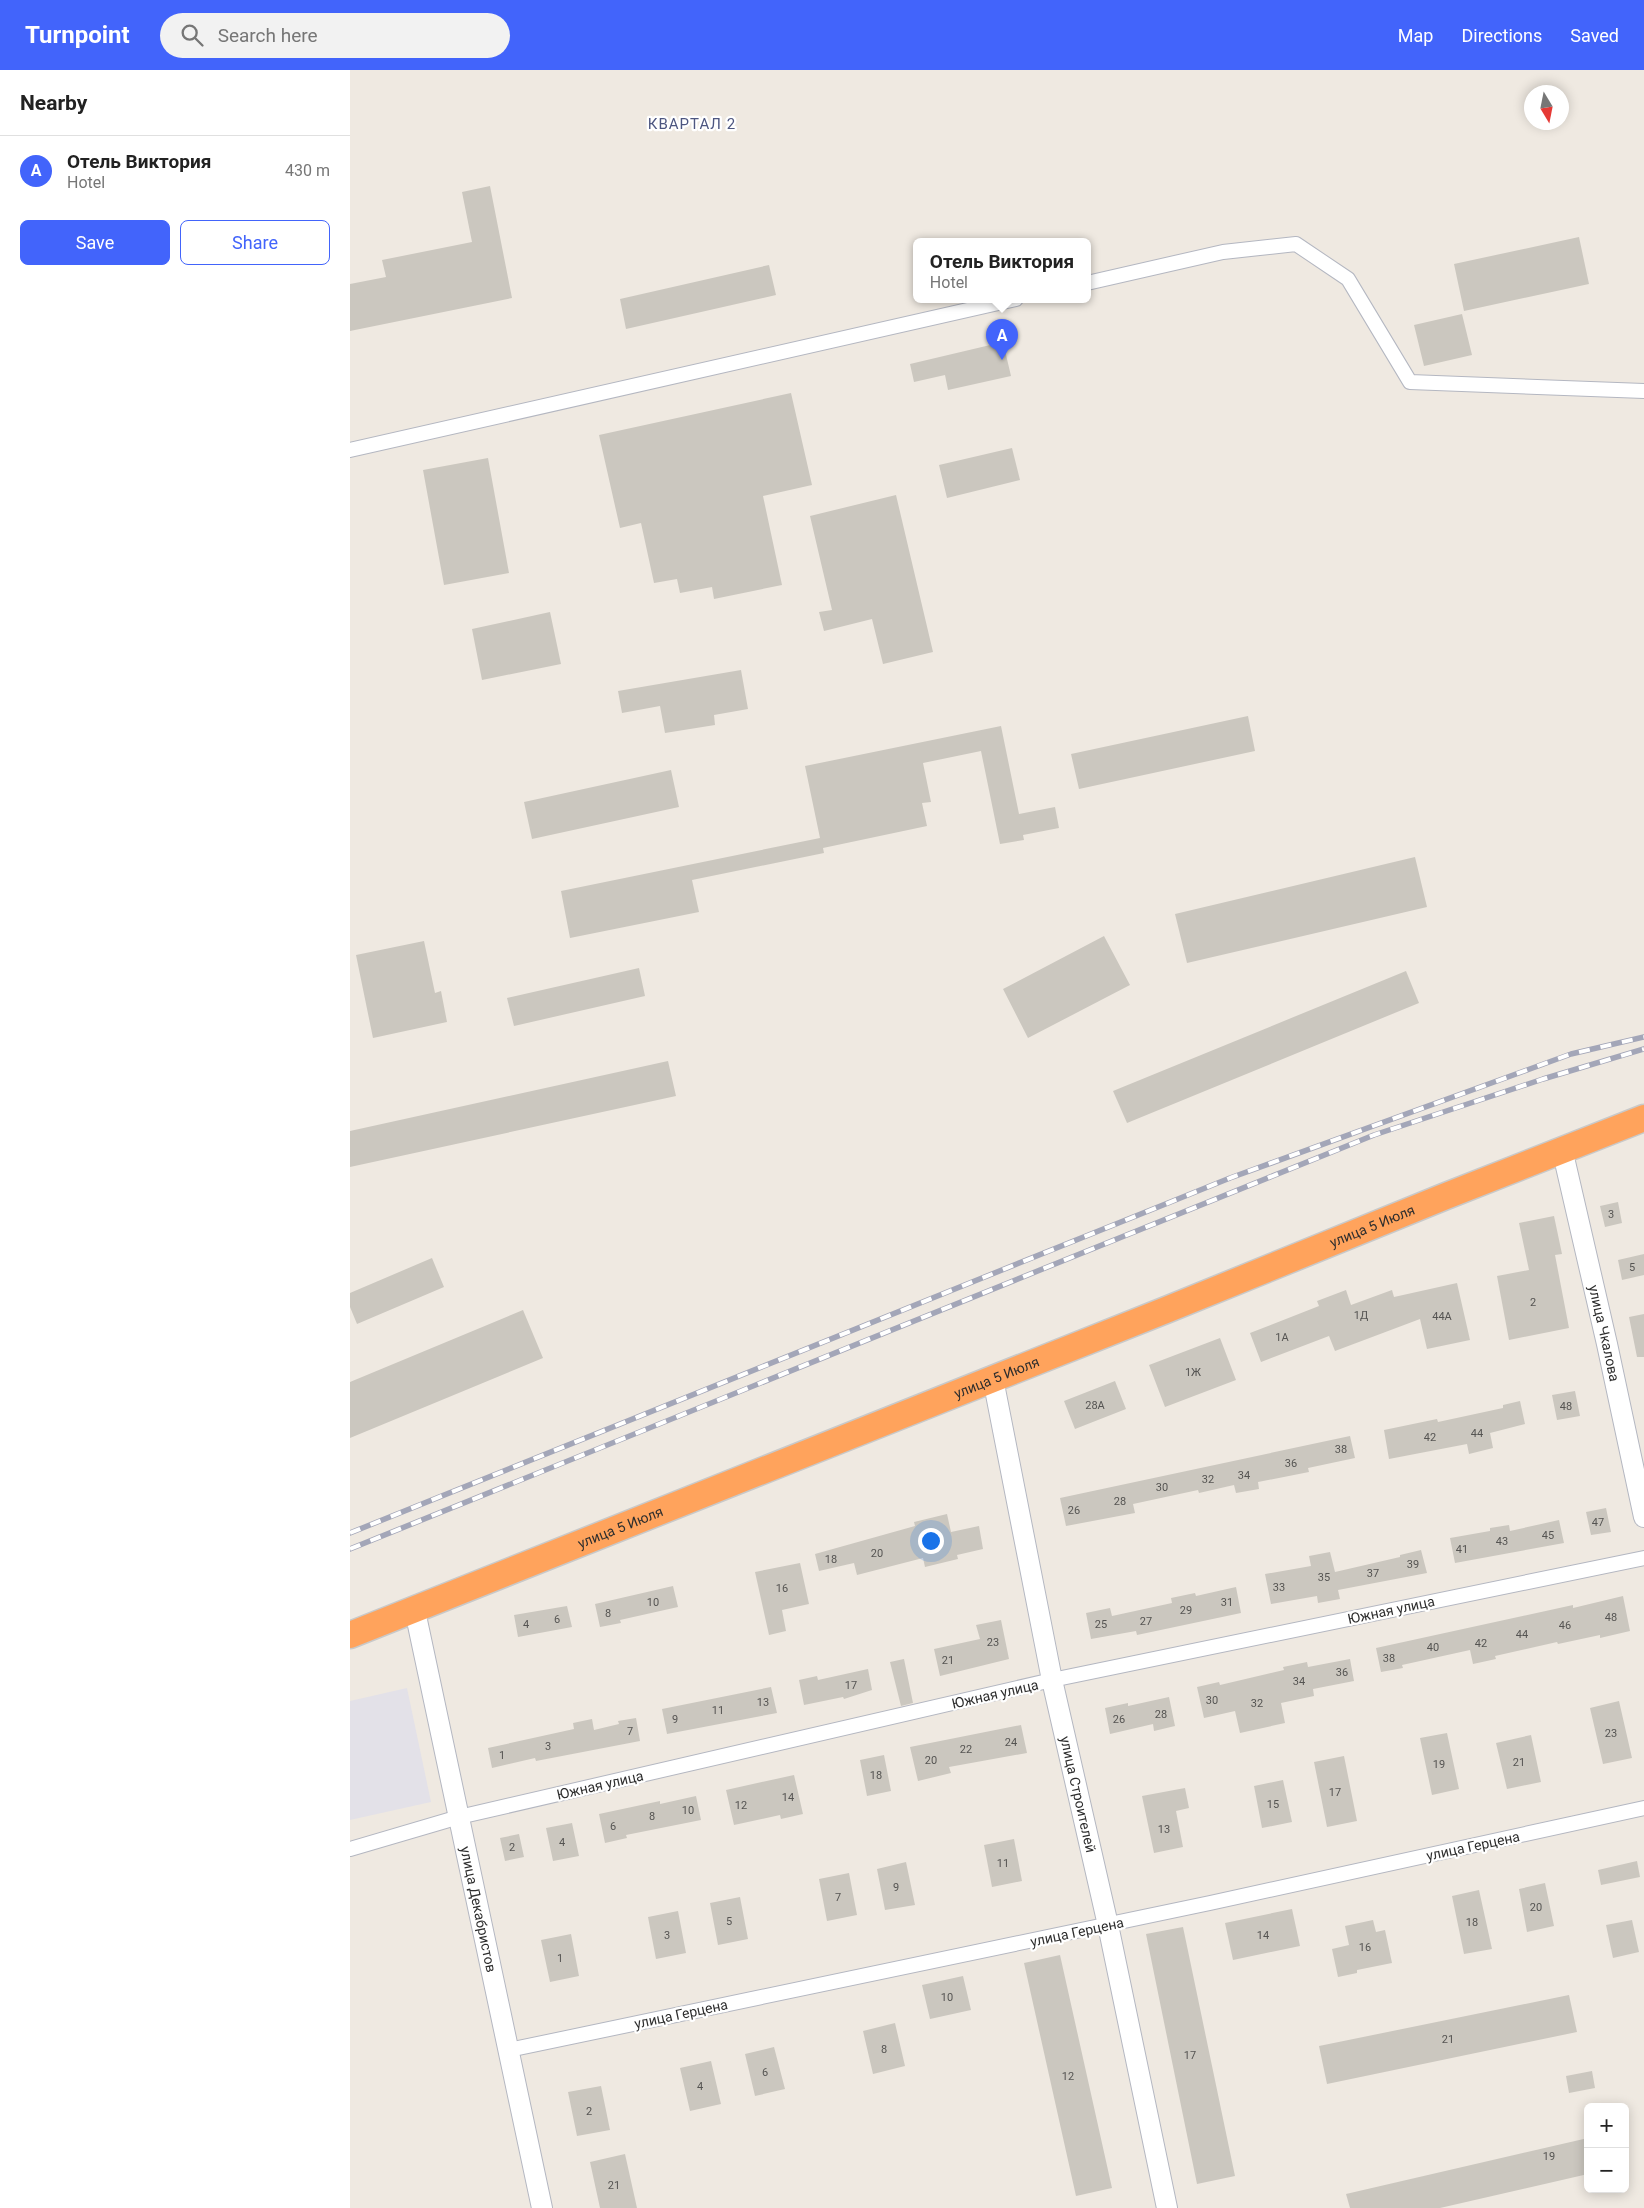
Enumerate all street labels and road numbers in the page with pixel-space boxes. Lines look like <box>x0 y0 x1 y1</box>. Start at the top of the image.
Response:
street label: улица 5 Июля <box>1327 1202 1417 1250</box>
street label: улица Чкалова <box>1586 1283 1623 1383</box>
street label: улица 5 Июля <box>952 1353 1042 1402</box>
street label: улица 5 Июля <box>575 1503 665 1551</box>
street label: Южная улица <box>1346 1593 1436 1627</box>
street label: Южная улица <box>950 1676 1040 1712</box>
street label: улица Строителей <box>1057 1735 1099 1854</box>
street label: Южная улица <box>555 1767 645 1803</box>
street label: улица Герцена <box>1425 1828 1521 1864</box>
street label: улица Декабристов <box>457 1845 500 1974</box>
street label: улица Герцена <box>1029 1914 1125 1950</box>
street label: улица Герцена <box>633 1996 729 2032</box>

